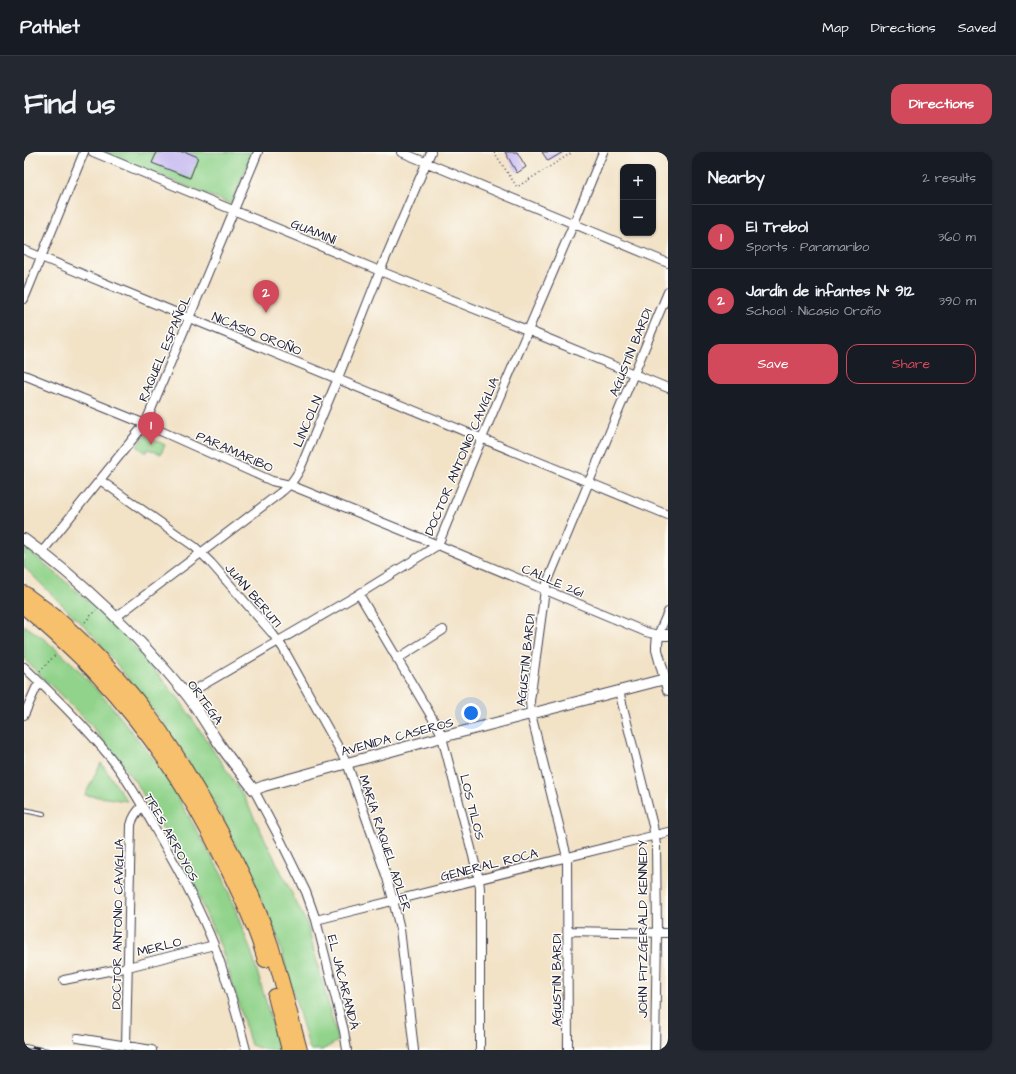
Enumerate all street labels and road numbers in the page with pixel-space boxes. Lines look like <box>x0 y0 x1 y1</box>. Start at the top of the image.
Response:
street label: GUAMINÍ <box>288 215 339 249</box>
street label: RAQUEL ESPAÑOL <box>134 292 196 405</box>
street label: AGUSTÍN BARDI <box>605 306 657 399</box>
street label: NICASIO OROÑO <box>209 308 305 360</box>
street label: DOCTOR ANTONIO CAVIGLIA <box>420 374 504 539</box>
street label: LINCOLN <box>289 393 327 450</box>
street label: PARAMARIBO <box>193 427 276 477</box>
street label: JUAN BERUTI <box>220 560 286 632</box>
street label: CALLE 261 <box>519 560 587 602</box>
street label: AGUSTÍN BARDI <box>512 613 540 708</box>
street label: ORTEGA <box>183 677 228 729</box>
street label: AVENIDA CASEROS <box>339 713 456 761</box>
street label: LOS TILOS <box>455 772 489 842</box>
street label: MARÍA RAQUEL ADLER <box>354 773 416 914</box>
street label: TRES ARROYOS <box>139 790 203 885</box>
street label: DOCTOR ANTONIO CAVIGLIA <box>108 838 129 1010</box>
street label: JOHN FITZGERALD KENNEDY <box>634 840 652 1018</box>
street label: GENERAL ROCA <box>439 844 541 886</box>
street label: MERLO <box>135 933 184 961</box>
street label: EL JACARANDÁ <box>323 933 364 1032</box>
street label: AGUSTÍN BARDI <box>548 933 566 1027</box>

